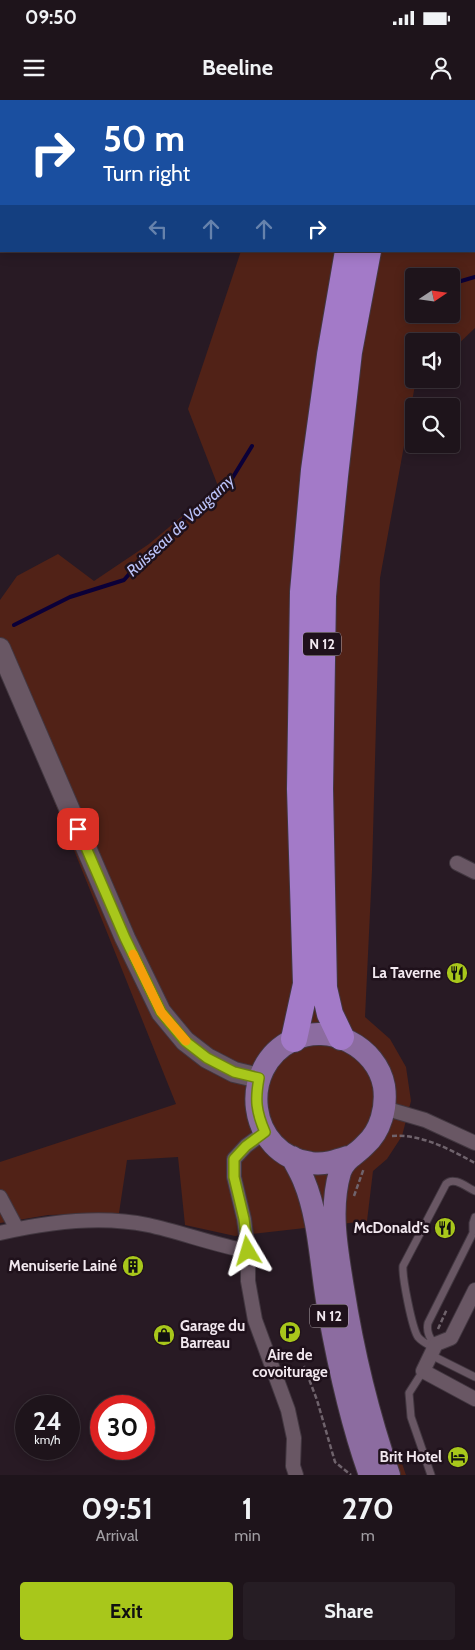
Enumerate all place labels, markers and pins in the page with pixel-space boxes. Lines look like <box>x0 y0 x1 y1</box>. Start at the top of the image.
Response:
pin <box>57 808 99 850</box>
restaurant icon: La Taverne <box>445 961 469 985</box>
place label: La Taverne <box>372 964 441 982</box>
restaurant icon: McDonald's <box>433 1216 457 1240</box>
place label: McDonald's <box>354 1219 429 1237</box>
building icon: Menuiserie Lainé <box>121 1254 145 1278</box>
place label: Menuiserie Lainé <box>9 1257 117 1275</box>
place label: Garage du Barreau <box>180 1317 245 1352</box>
parking icon: Aire de covoiturage <box>278 1320 302 1344</box>
shop icon: Garage du Barreau <box>152 1323 176 1347</box>
place label: Aire de covoiturage <box>252 1346 328 1381</box>
hotel icon: Brit Hotel <box>446 1445 470 1469</box>
place label: Brit Hotel <box>380 1448 442 1466</box>

